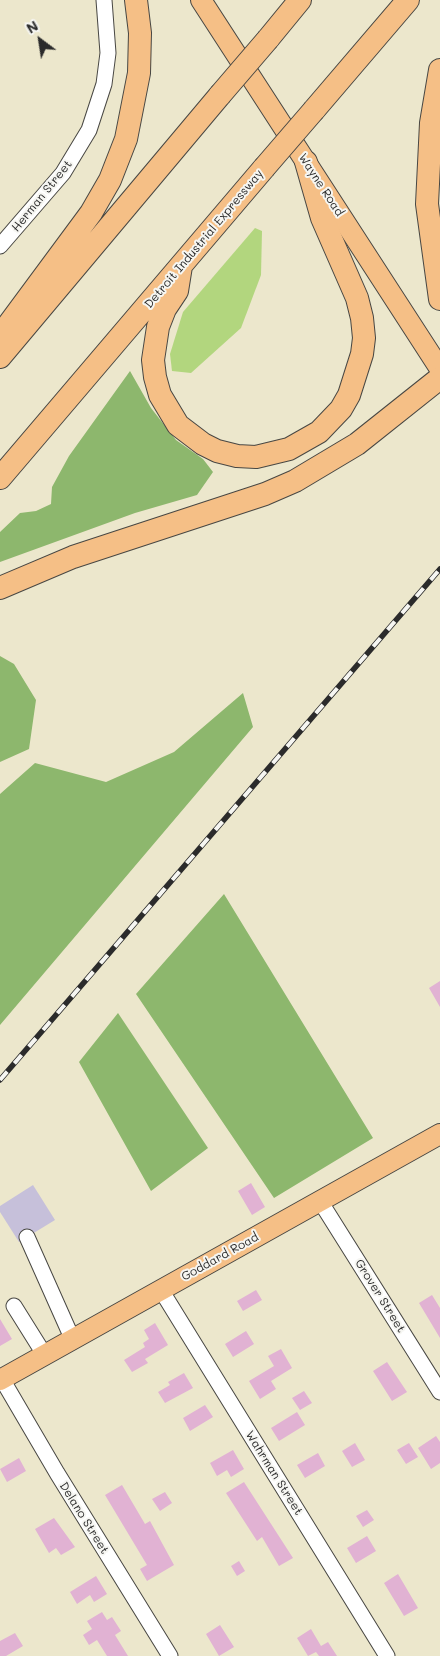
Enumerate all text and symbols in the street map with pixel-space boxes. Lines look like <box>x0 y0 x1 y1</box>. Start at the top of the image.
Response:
north arrow <box>15 15 65 65</box>
text: N <box>23 16 41 38</box>
street label: Wayne Road <box>295 151 347 219</box>
street label: Herman Street <box>9 157 75 235</box>
street label: Detroit Industrial Expressway <box>142 167 266 311</box>
street label: Goddard Road <box>179 1230 261 1284</box>
street label: Grover Street <box>352 1257 408 1335</box>
street label: Wahrman Street <box>242 1428 306 1518</box>
street label: Delano Street <box>56 1479 112 1557</box>

